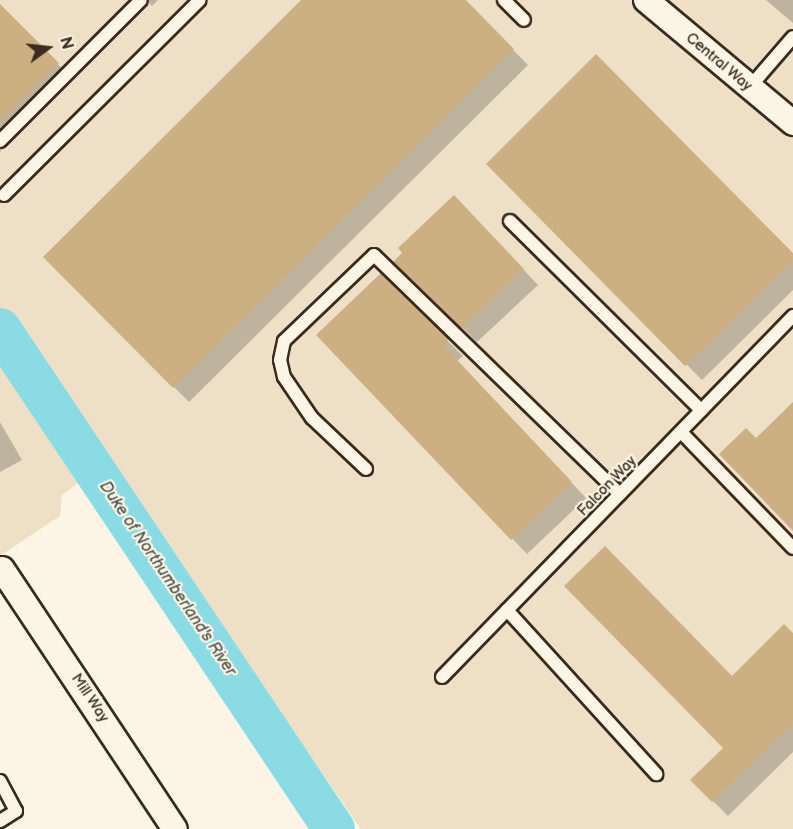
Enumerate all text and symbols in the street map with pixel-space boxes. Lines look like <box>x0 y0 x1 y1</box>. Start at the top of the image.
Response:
north arrow <box>18 18 78 78</box>
street label: Central Way <box>682 29 756 95</box>
text: N <box>55 35 77 51</box>
street label: Falcon Way <box>574 452 640 520</box>
water label: Duke of Northumberland's River <box>94 478 240 680</box>
street label: Mill Way <box>67 670 113 726</box>

